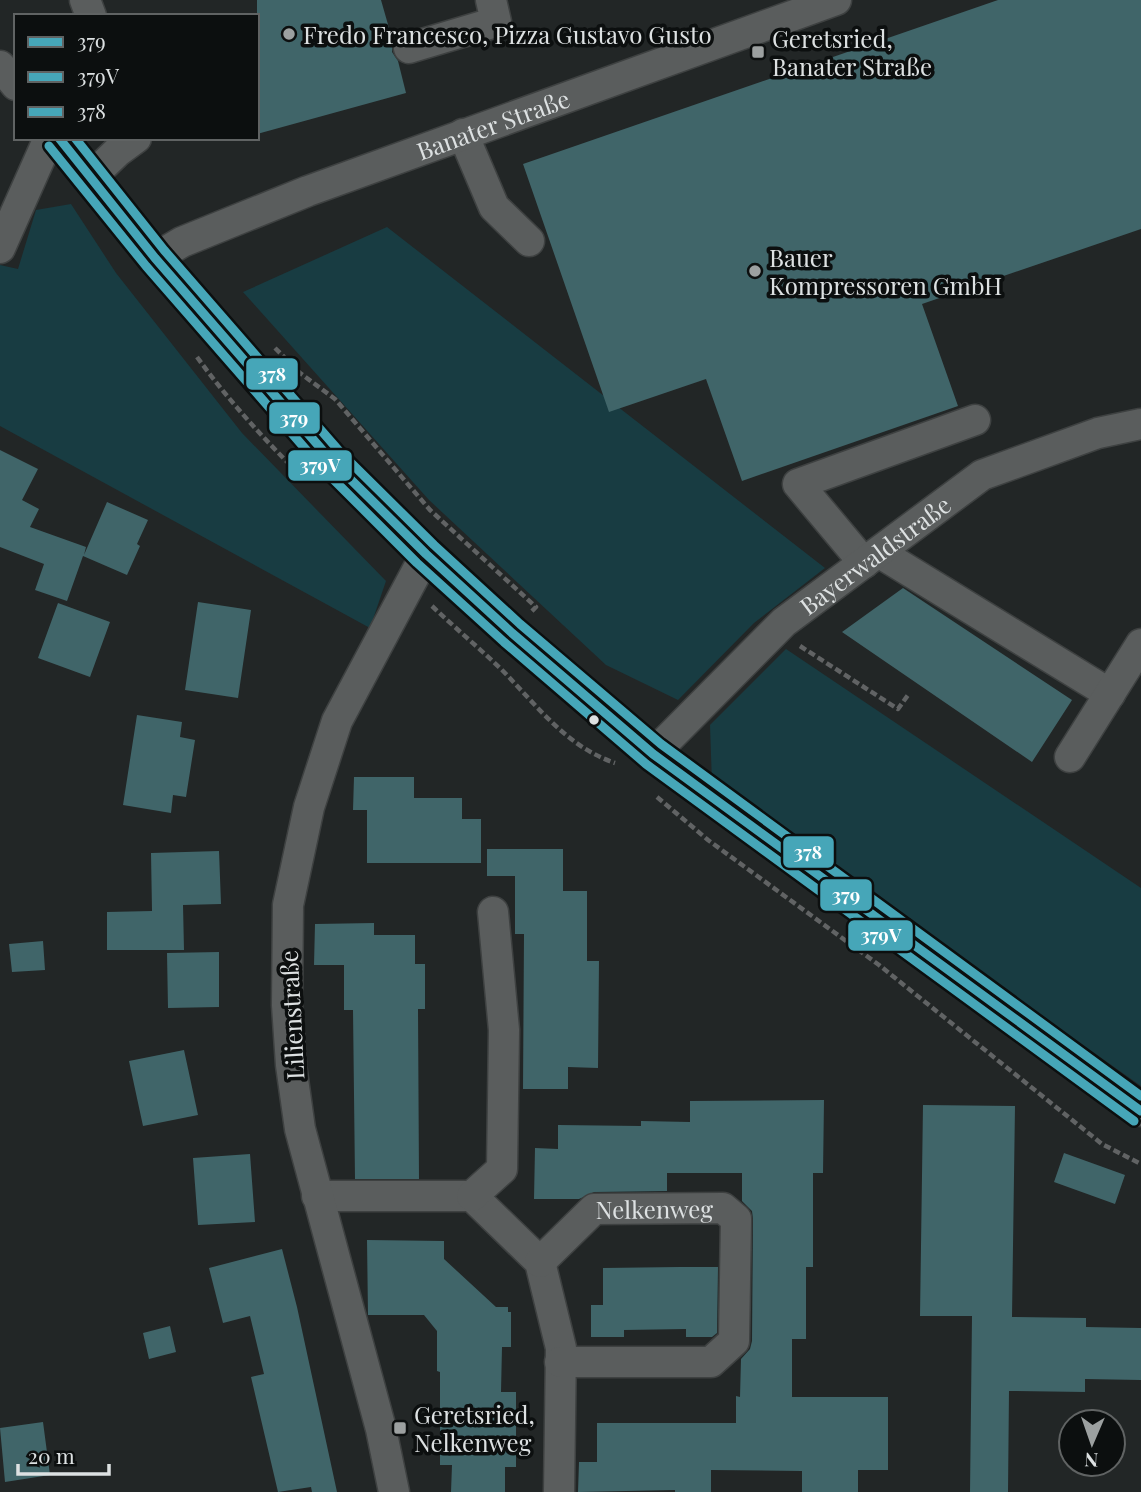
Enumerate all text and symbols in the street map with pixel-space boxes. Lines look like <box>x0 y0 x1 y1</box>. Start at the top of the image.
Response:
legend <box>14 14 259 140</box>
place label: Fredo Francesco, Pizza Gustavo Gusto <box>303 18 712 50</box>
place label: Geretsried, Banater Straße <box>772 22 932 82</box>
text: 379 <box>77 26 106 54</box>
marker: Fredo Francesco, Pizza Gustavo Gusto <box>281 26 297 42</box>
marker: Geretsried, Banater Straße <box>750 44 766 60</box>
text: 379V <box>77 61 120 89</box>
street label: Banater Straße <box>412 82 574 166</box>
text: 378 <box>77 96 106 124</box>
place label: Bauer Kompressoren GmbH <box>769 241 1002 301</box>
marker: Bauer Kompressoren GmbH <box>747 263 763 279</box>
line badge: 378 <box>245 357 299 391</box>
text: 378 <box>258 360 286 386</box>
line badge: 379 <box>268 401 321 435</box>
text: 379 <box>280 404 308 430</box>
line badge: 379V <box>287 449 353 482</box>
text: 379V <box>299 451 341 477</box>
street label: Bayerwaldstraße <box>793 488 957 621</box>
unlabelled marker <box>587 713 601 727</box>
line badge: 378 <box>782 835 835 869</box>
text: 378 <box>794 838 822 864</box>
line badge: 379 <box>819 878 873 912</box>
text: 379 <box>832 881 860 907</box>
line badge: 379V <box>847 919 914 952</box>
text: 379V <box>860 921 902 947</box>
street label: Lilienstraße <box>272 949 310 1081</box>
street label: Nelkenweg <box>595 1192 714 1225</box>
place label: Geretsried, Nelkenweg <box>414 1398 535 1458</box>
north arrow <box>1057 1408 1127 1478</box>
marker: Geretsried, Nelkenweg <box>392 1420 408 1436</box>
scale bar <box>18 1432 108 1476</box>
text: 20 m <box>28 1441 75 1469</box>
text: N <box>1084 1448 1099 1474</box>

